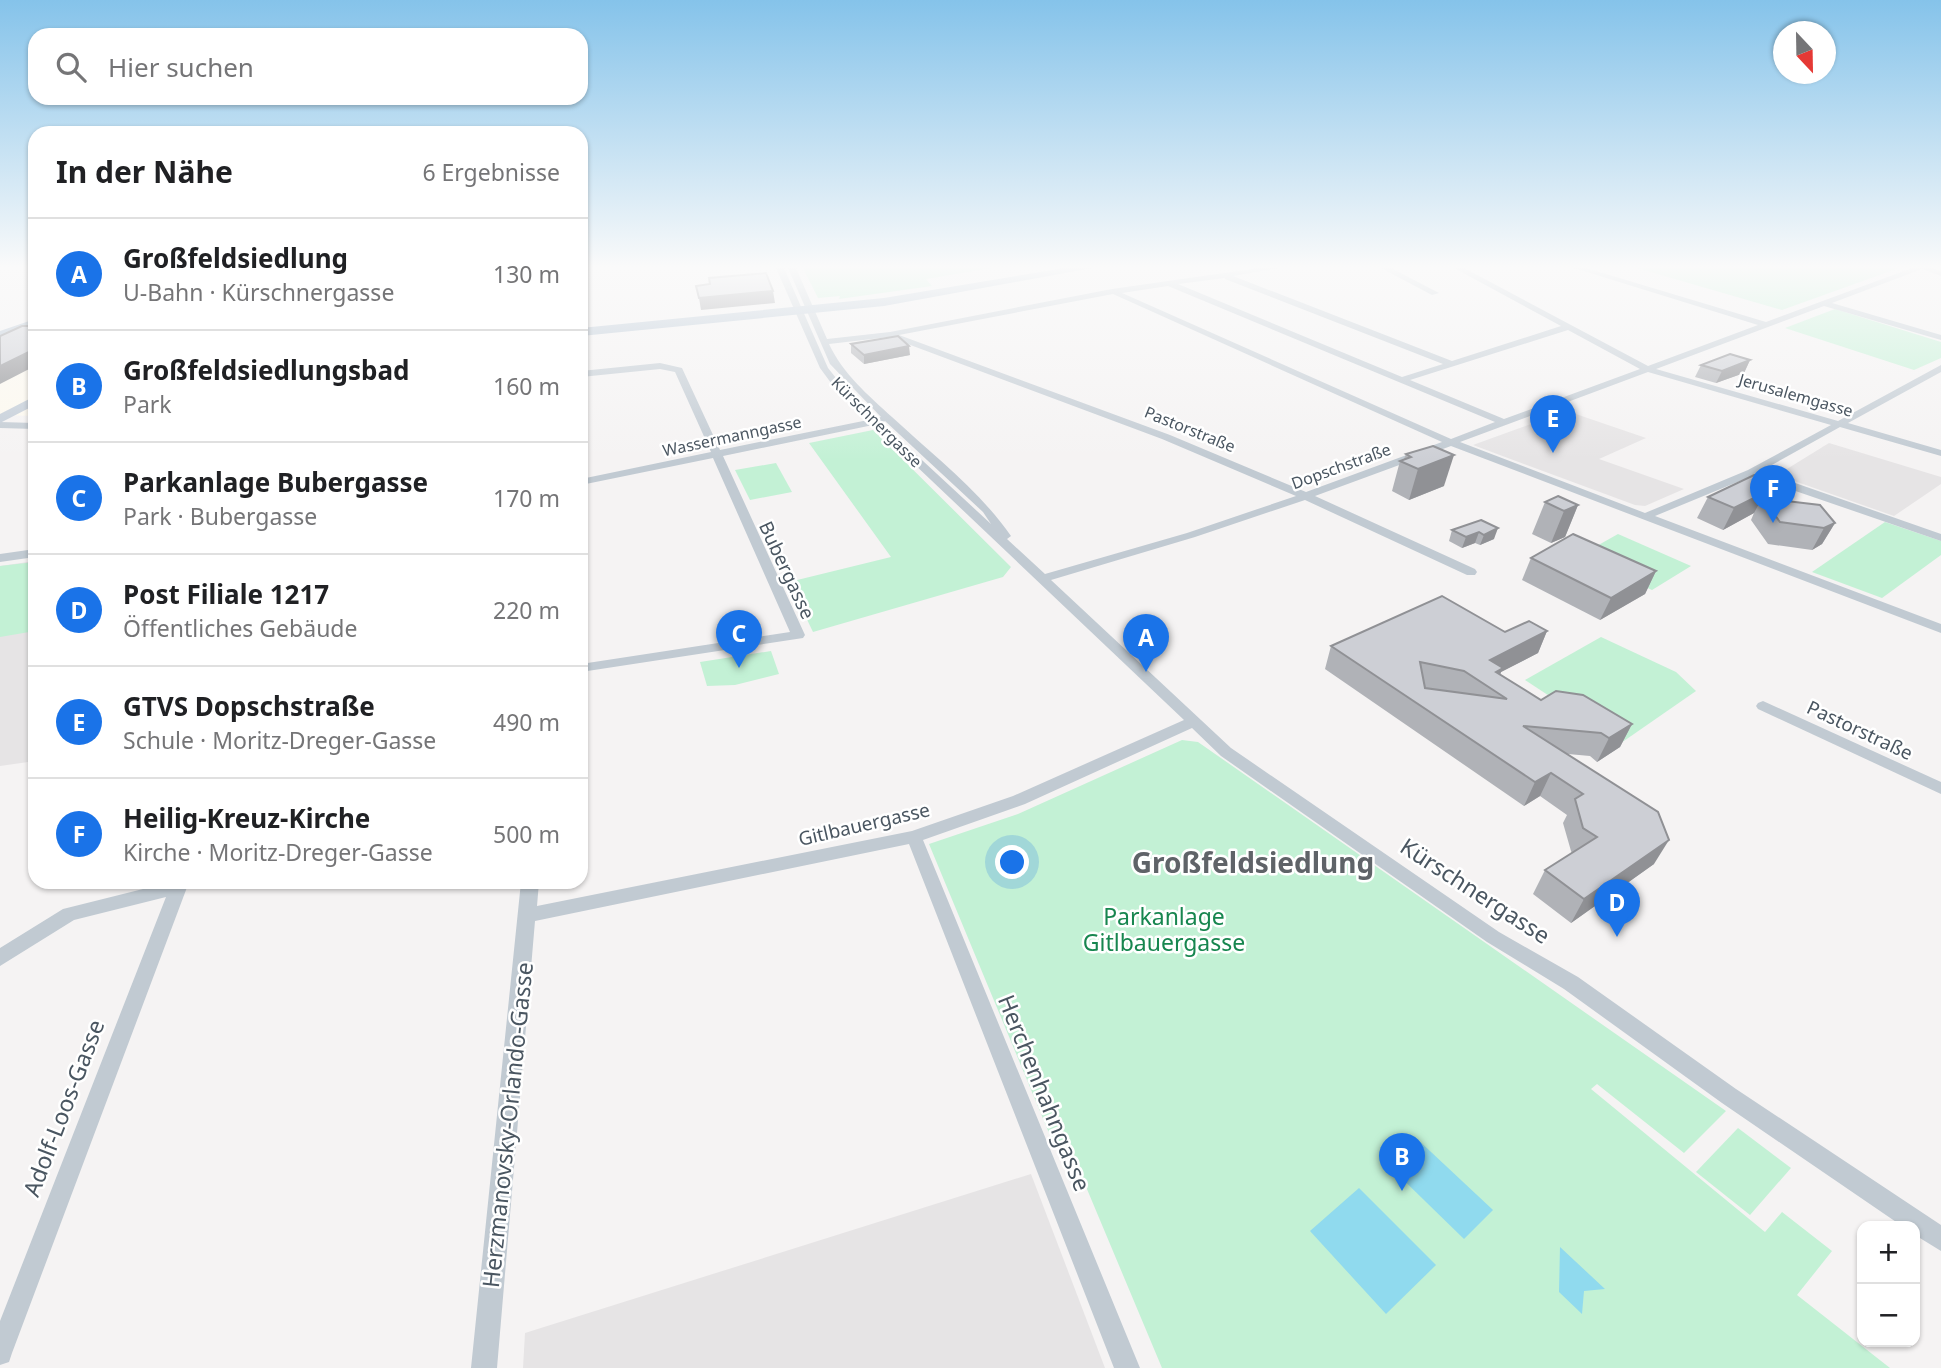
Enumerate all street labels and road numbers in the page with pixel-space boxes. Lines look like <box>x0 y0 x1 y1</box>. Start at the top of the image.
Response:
street label: Jerusalemgasse <box>1734 368 1856 422</box>
street label: Kürschnergasse <box>827 372 927 472</box>
street label: Pastorstraße <box>1141 401 1239 457</box>
street label: Wassermanngasse <box>661 411 803 461</box>
street label: Dopschstraße <box>1288 438 1394 494</box>
street label: Bubergasse <box>753 517 821 623</box>
street label: Pastorstraße <box>1803 694 1917 766</box>
street label: Gitlbauergasse <box>796 796 932 852</box>
street label: Kürschnergasse <box>1394 830 1557 951</box>
street label: Herzmanovsky-Orlando-Gasse <box>474 961 540 1289</box>
street label: Herchenhahngasse <box>991 990 1099 1196</box>
street label: Adolf-Loos-Gasse <box>15 1015 112 1201</box>

